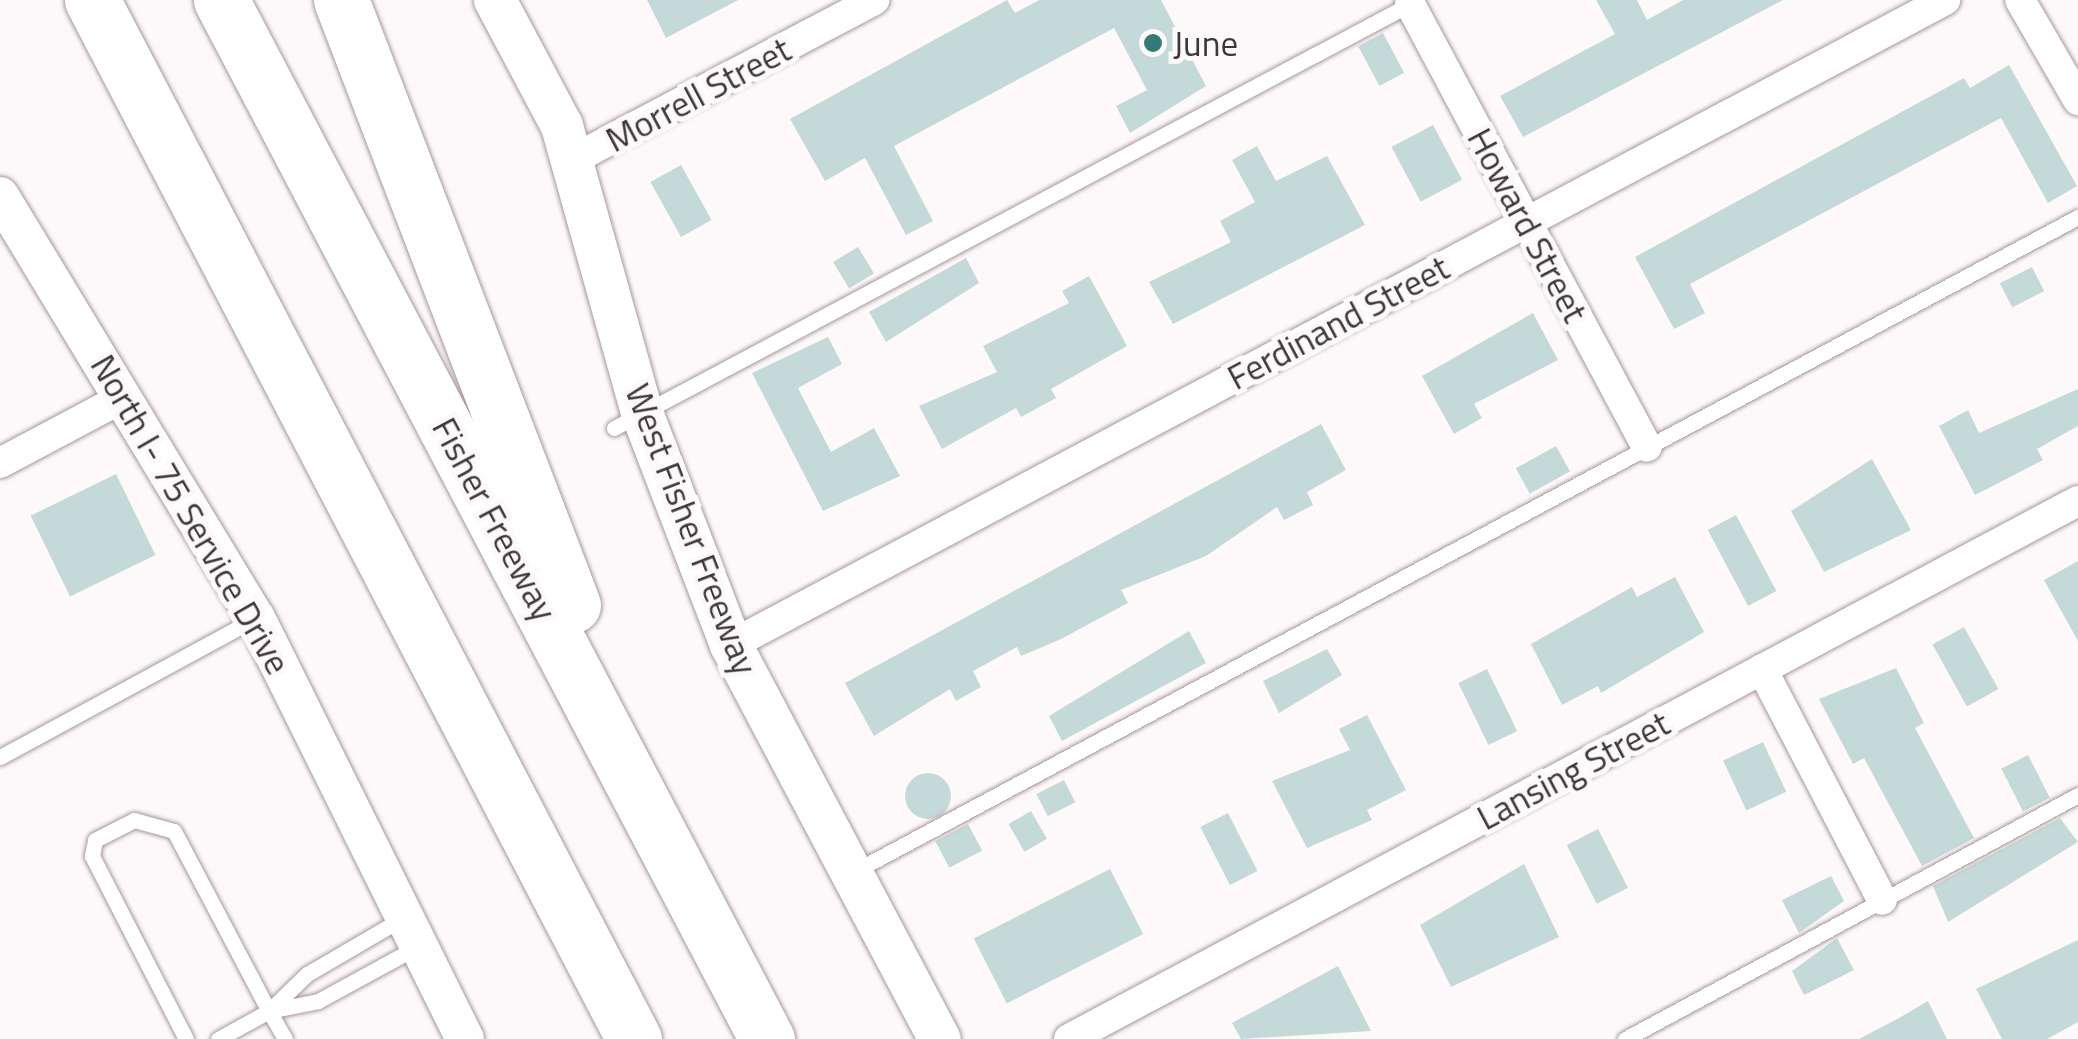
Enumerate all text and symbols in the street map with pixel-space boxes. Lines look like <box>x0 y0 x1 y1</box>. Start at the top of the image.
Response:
place label: June <box>1173 22 1238 64</box>
street label: Morrell Street <box>598 28 798 160</box>
marker: June <box>1142 32 1164 54</box>
street label: Howard Street <box>1459 121 1597 329</box>
street label: Ferdinand Street <box>1220 246 1456 398</box>
street label: North I- 75 Service Drive <box>82 347 300 681</box>
street label: West Fisher Freeway <box>617 378 767 680</box>
street label: Fisher Freeway <box>424 410 566 628</box>
street label: Lansing Street <box>1470 702 1676 838</box>

